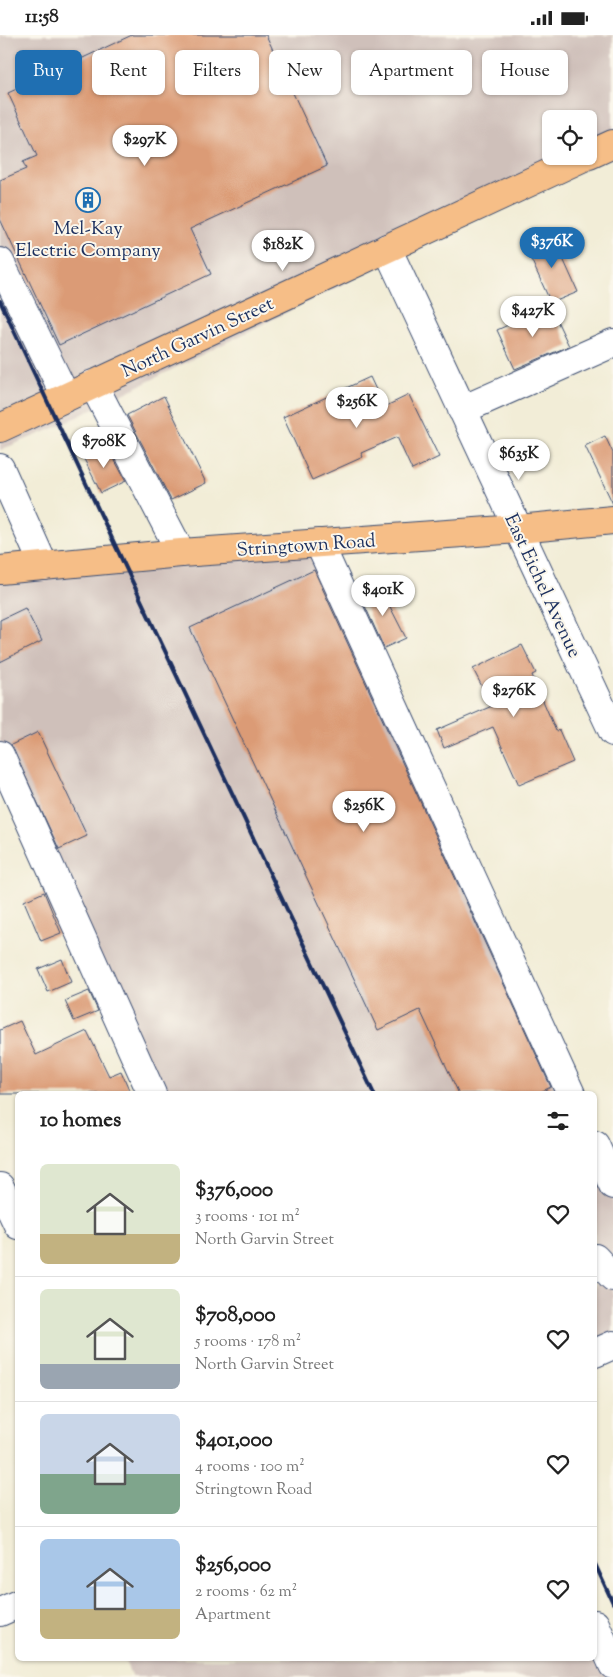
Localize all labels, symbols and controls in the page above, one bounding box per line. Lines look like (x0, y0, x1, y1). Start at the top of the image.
text: 11:58 (25, 4, 59, 31)
chip: Buy (15, 50, 82, 95)
chip: Rent (92, 50, 165, 95)
chip: Filters (175, 50, 259, 95)
chip: New (269, 50, 341, 95)
chip: Apartment (351, 50, 472, 95)
chip: House (482, 50, 568, 95)
map controls (542, 110, 597, 165)
button: locate (542, 110, 597, 165)
pin: $297K (110, 125, 180, 167)
text: $297K (123, 129, 167, 152)
building icon: Mel-Kay Electric Company (75, 187, 101, 213)
place label: Mel-Kay Electric Company (15, 216, 161, 265)
pin: $376K (517, 227, 587, 269)
pin: $182K (248, 229, 318, 272)
text: $376K (531, 231, 573, 254)
text: $182K (263, 234, 303, 257)
street label: North Garvin Street (118, 291, 279, 385)
pin: $427K (498, 295, 568, 338)
text: $427K (511, 300, 555, 323)
pin: $256K (322, 387, 392, 429)
text: $256K (336, 391, 378, 414)
pin: $708K (69, 427, 139, 469)
text: $708K (82, 431, 126, 454)
pin: $635K (484, 439, 554, 481)
text: $635K (499, 443, 539, 466)
street label: East Eichel Avenue (497, 510, 587, 663)
street label: Stringtown Road (236, 528, 377, 565)
pin: $401K (348, 575, 418, 617)
text: $401K (362, 579, 404, 602)
pin: $276K (479, 675, 549, 718)
text: $276K (492, 680, 536, 703)
pin: $256K (329, 791, 399, 833)
text: $256K (343, 795, 385, 818)
text: 10 homes (40, 1106, 121, 1136)
icon: filters (544, 1107, 572, 1135)
text: $376,000 (195, 1176, 273, 1206)
icon: home (80, 1184, 140, 1244)
icon: heart (544, 1200, 572, 1228)
text: 3 rooms · 101 m² (195, 1206, 300, 1229)
text: North Garvin Street (195, 1229, 334, 1252)
text: $708,000 (195, 1301, 276, 1331)
icon: home (80, 1309, 140, 1369)
icon: heart (544, 1325, 572, 1353)
text: 5 rooms · 178 m² (195, 1331, 301, 1354)
text: North Garvin Street (195, 1354, 334, 1377)
text: $401,000 (195, 1426, 273, 1456)
icon: home (80, 1434, 140, 1494)
icon: heart (544, 1450, 572, 1478)
text: 4 rooms · 100 m² (195, 1456, 305, 1479)
text: Stringtown Road (195, 1479, 312, 1502)
text: $256,000 (195, 1551, 271, 1581)
icon: home (80, 1559, 140, 1619)
icon: heart (544, 1575, 572, 1603)
text: 2 rooms · 62 m² (195, 1581, 297, 1604)
text: Apartment (195, 1604, 271, 1627)

